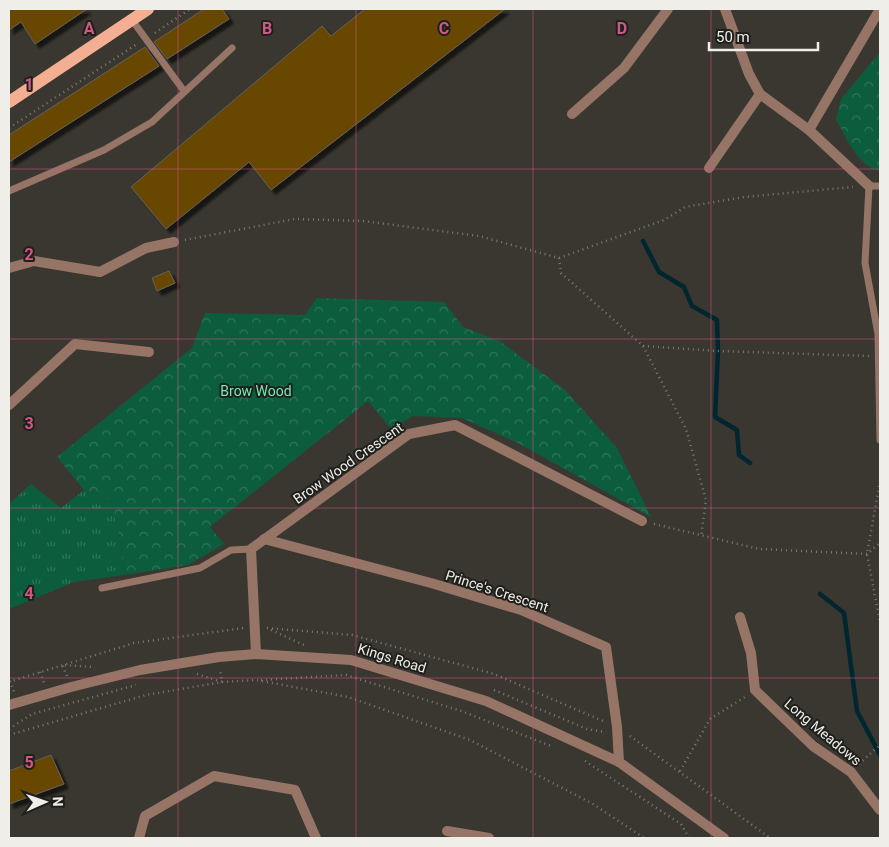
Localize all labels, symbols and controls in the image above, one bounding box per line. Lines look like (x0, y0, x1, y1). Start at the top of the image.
text: A (84, 19, 95, 38)
text: B (262, 19, 272, 38)
text: C (439, 19, 449, 38)
text: D (617, 19, 627, 38)
scale bar (709, 20, 818, 52)
text: 50 m (716, 28, 750, 46)
text: 1 (24, 75, 34, 94)
text: 2 (24, 245, 34, 264)
park label: Brow Wood (220, 383, 292, 399)
text: 3 (24, 414, 34, 433)
street label: Brow Wood Crescent (290, 419, 406, 507)
street label: Prince's Crescent (443, 567, 551, 615)
text: 4 (24, 584, 34, 603)
street label: Kings Road (356, 640, 428, 676)
street label: Long Meadows (781, 695, 865, 769)
text: 5 (24, 753, 34, 772)
north arrow (20, 777, 70, 827)
text: N (50, 796, 66, 807)

